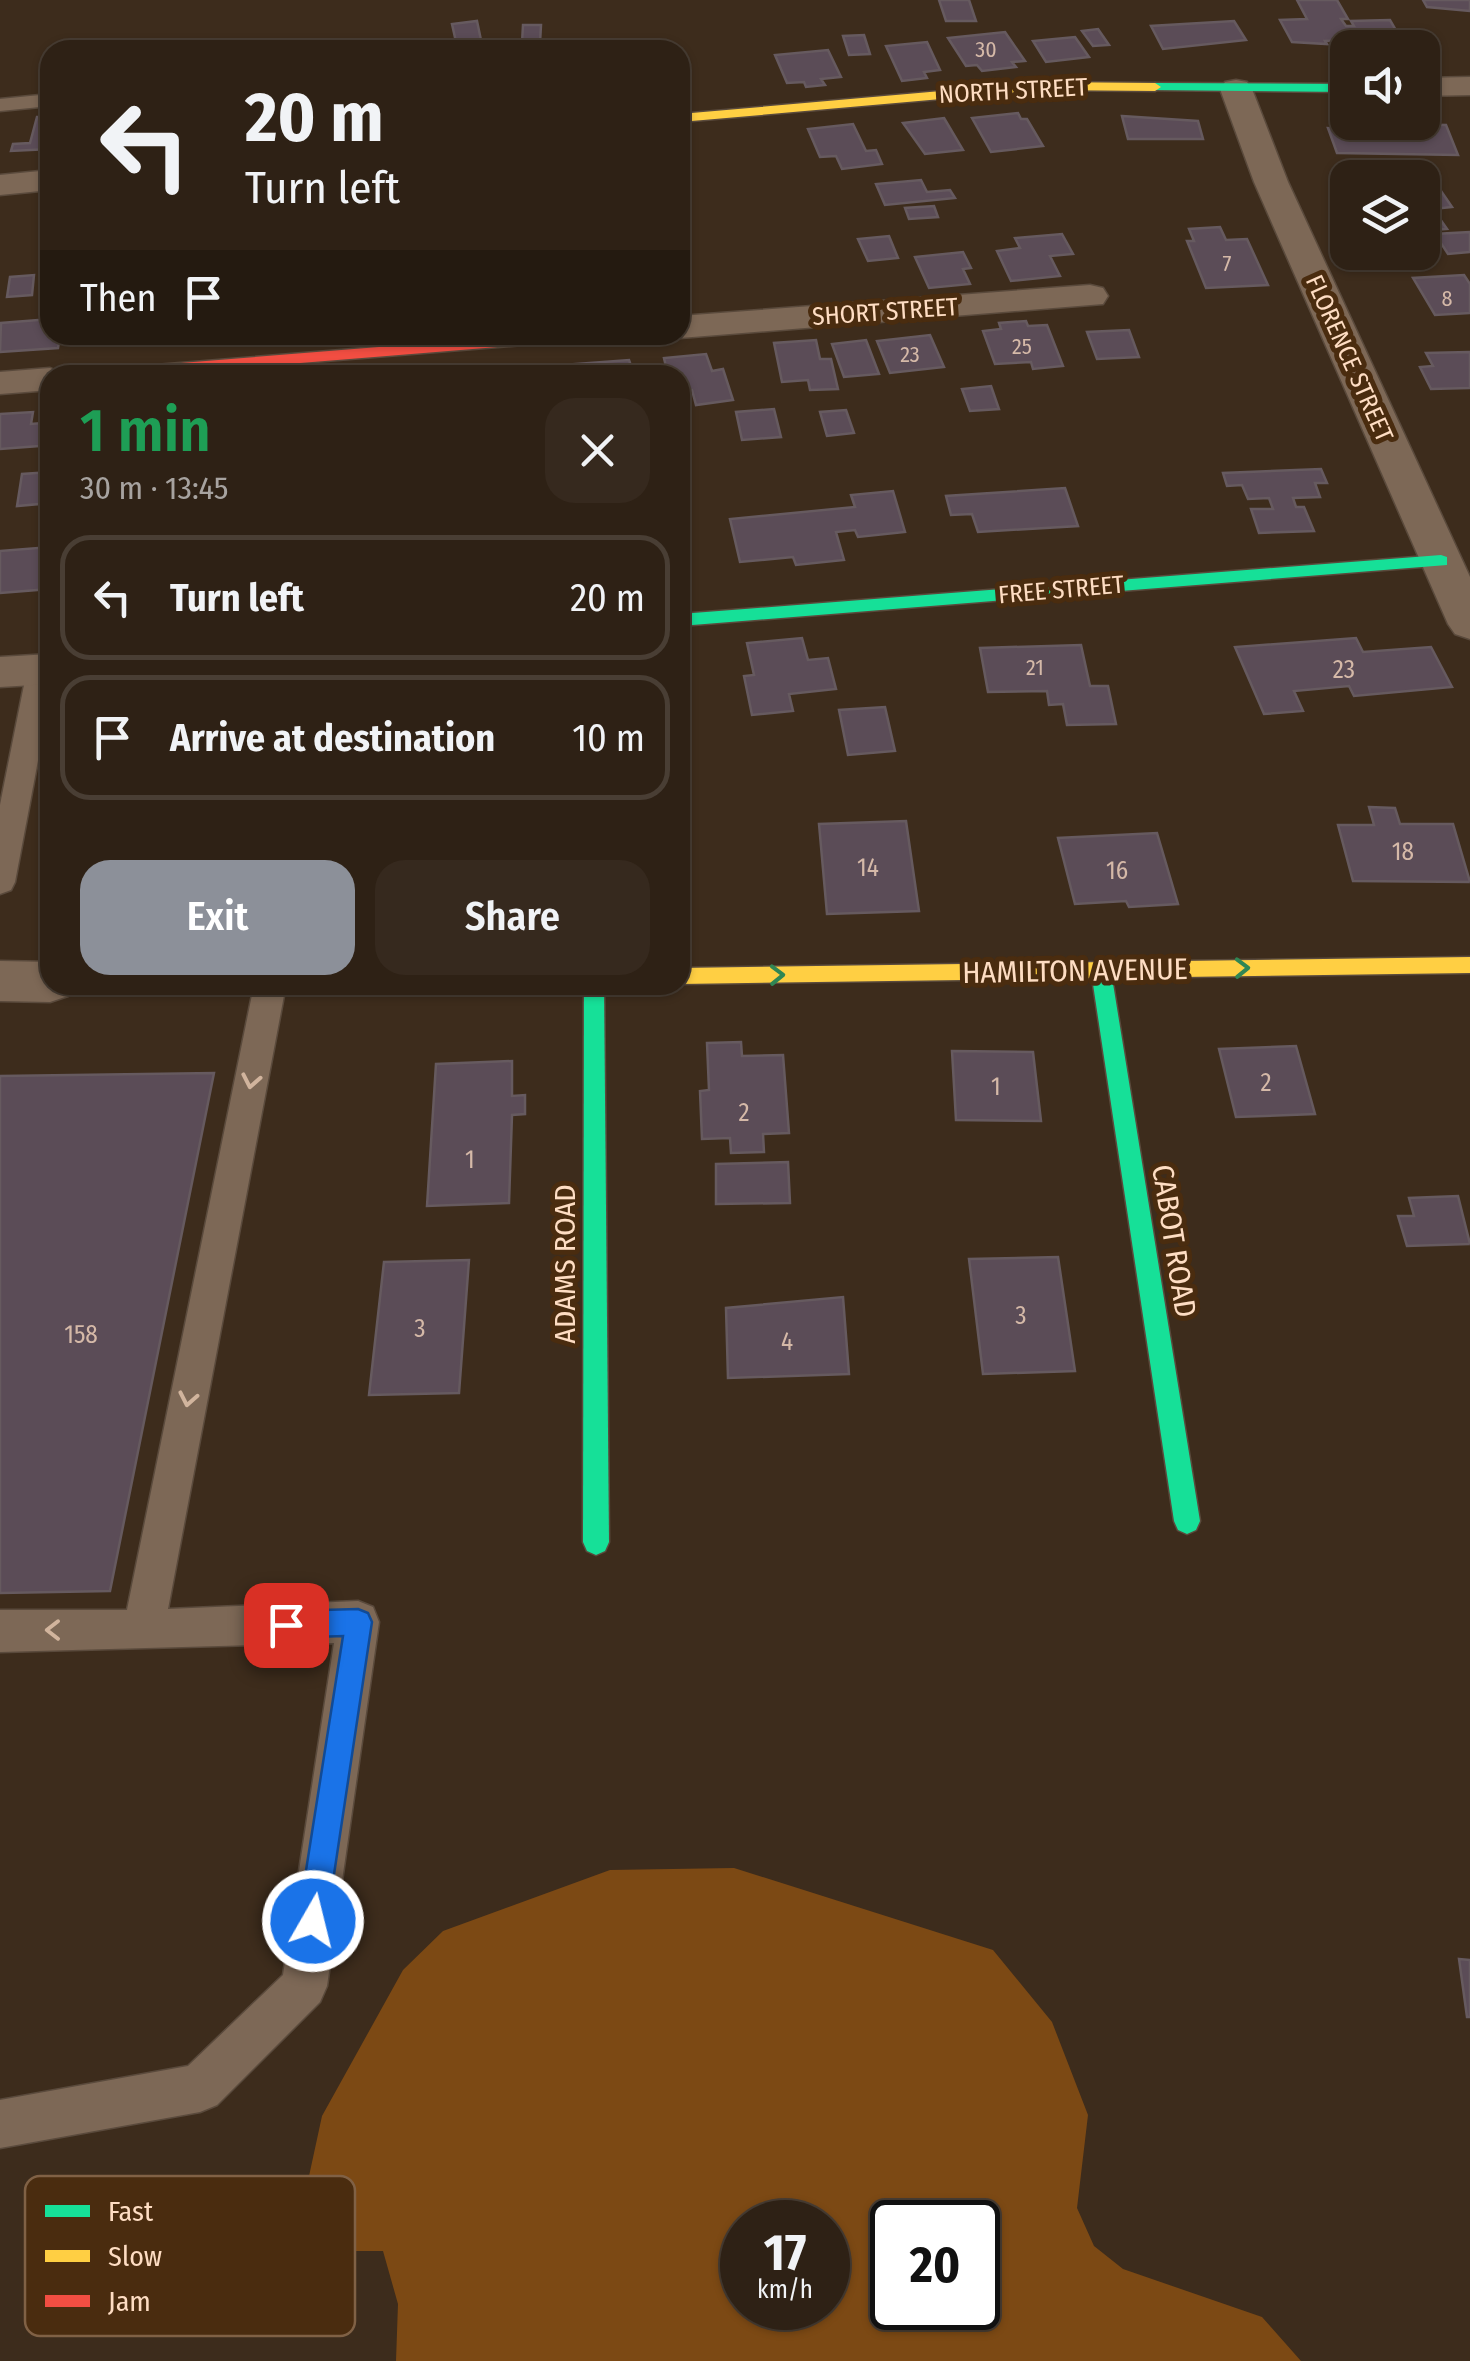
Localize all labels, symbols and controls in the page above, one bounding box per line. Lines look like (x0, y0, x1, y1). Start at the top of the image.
map controls (1330, 30, 1440, 270)
button: sound (1330, 30, 1440, 140)
house number: 30 (975, 36, 997, 63)
street label: NORTH STREET (938, 72, 1088, 110)
text: 20 m (245, 76, 384, 160)
icon: left (80, 80, 210, 210)
button: layers (1330, 160, 1440, 270)
text: Turn left (245, 161, 400, 215)
house number: 7 (1223, 250, 1232, 277)
icon: arrive (176, 270, 231, 325)
street label: FLORENCE STREET (1299, 270, 1399, 447)
text: Then (80, 275, 156, 321)
house number: 8 (1441, 285, 1453, 312)
street label: SHORT STREET (811, 292, 959, 332)
house number: 25 (1012, 333, 1032, 360)
house number: 23 (900, 341, 920, 368)
text: 1 min (80, 395, 211, 467)
button: close (545, 398, 650, 503)
text: 30 m · 13:45 (80, 469, 228, 507)
icon: left (85, 570, 140, 625)
street label: FREE STREET (997, 570, 1126, 610)
text: Turn left (170, 575, 304, 621)
text: 20 m (570, 575, 645, 621)
house number: 21 (1026, 654, 1044, 681)
house number: 23 (1333, 655, 1355, 685)
icon: arrive (85, 710, 140, 765)
text: Arrive at destination (170, 715, 495, 761)
text: 10 m (572, 715, 645, 761)
house number: 18 (1392, 837, 1414, 867)
house number: 14 (857, 853, 879, 883)
house number: 16 (1106, 856, 1128, 886)
button: Exit (80, 860, 355, 975)
button: Share (375, 860, 650, 975)
street label: HAMILTON AVENUE (962, 951, 1188, 991)
one-way arrow (1235, 958, 1251, 979)
one-way arrow (770, 964, 786, 985)
house number: 2 (1260, 1068, 1272, 1098)
one-way arrow (242, 1072, 263, 1089)
house number: 1 (991, 1072, 1001, 1102)
house number: 2 (738, 1098, 750, 1128)
house number: 1 (465, 1145, 475, 1175)
street label: CABOT ROAD (1144, 1162, 1204, 1320)
street label: ADAMS ROAD (547, 1184, 583, 1344)
house number: 3 (1015, 1301, 1027, 1331)
house number: 3 (414, 1314, 426, 1344)
house number: 158 (64, 1320, 98, 1350)
house number: 4 (781, 1327, 793, 1357)
one-way arrow (179, 1391, 200, 1408)
pin (244, 1583, 329, 1668)
icon: arrive (259, 1598, 314, 1653)
one-way arrow (44, 1619, 60, 1641)
position arrow (261, 1869, 365, 1973)
legend (25, 2176, 355, 2336)
text: Fast (108, 2195, 154, 2228)
speed limit sign: 20 (870, 2200, 1000, 2330)
text: 17 (764, 2223, 806, 2283)
text: Slow (108, 2240, 162, 2273)
text: km/h (757, 2275, 813, 2305)
text: Jam (108, 2285, 151, 2318)

